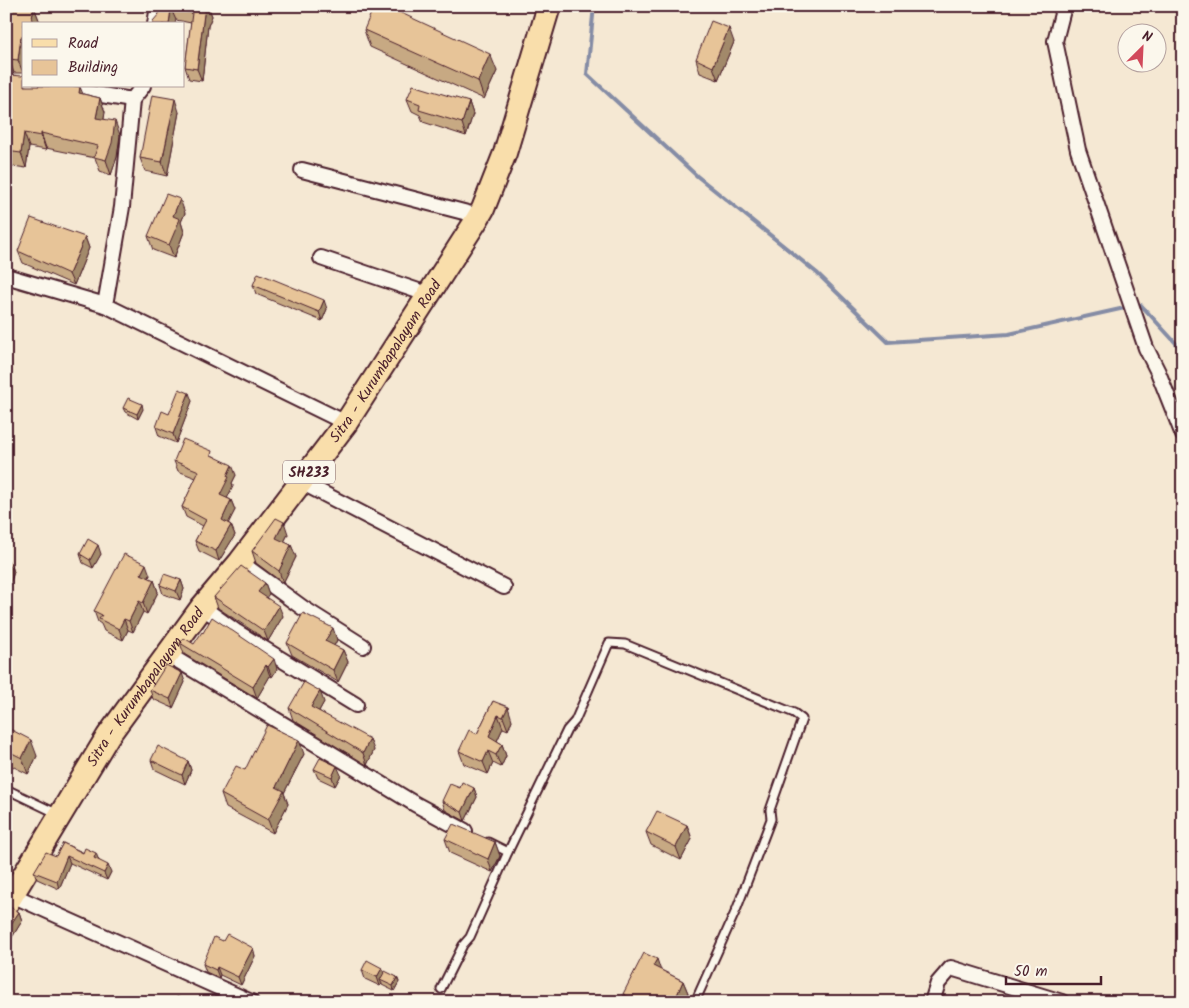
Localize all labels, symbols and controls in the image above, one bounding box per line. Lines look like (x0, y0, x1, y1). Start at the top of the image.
legend (22, 22, 185, 88)
north arrow (1116, 22, 1166, 72)
text: N (1138, 25, 1156, 49)
text: Road (68, 32, 99, 56)
text: Building (68, 56, 118, 80)
street label: Sitra - Kurumbapalayam Road (324, 275, 448, 448)
road number: SH233 (283, 461, 335, 484)
street label: Sitra - Kurumbapalayam Road (81, 602, 211, 772)
scale bar (1006, 953, 1102, 985)
text: 50 m (1014, 960, 1048, 984)

